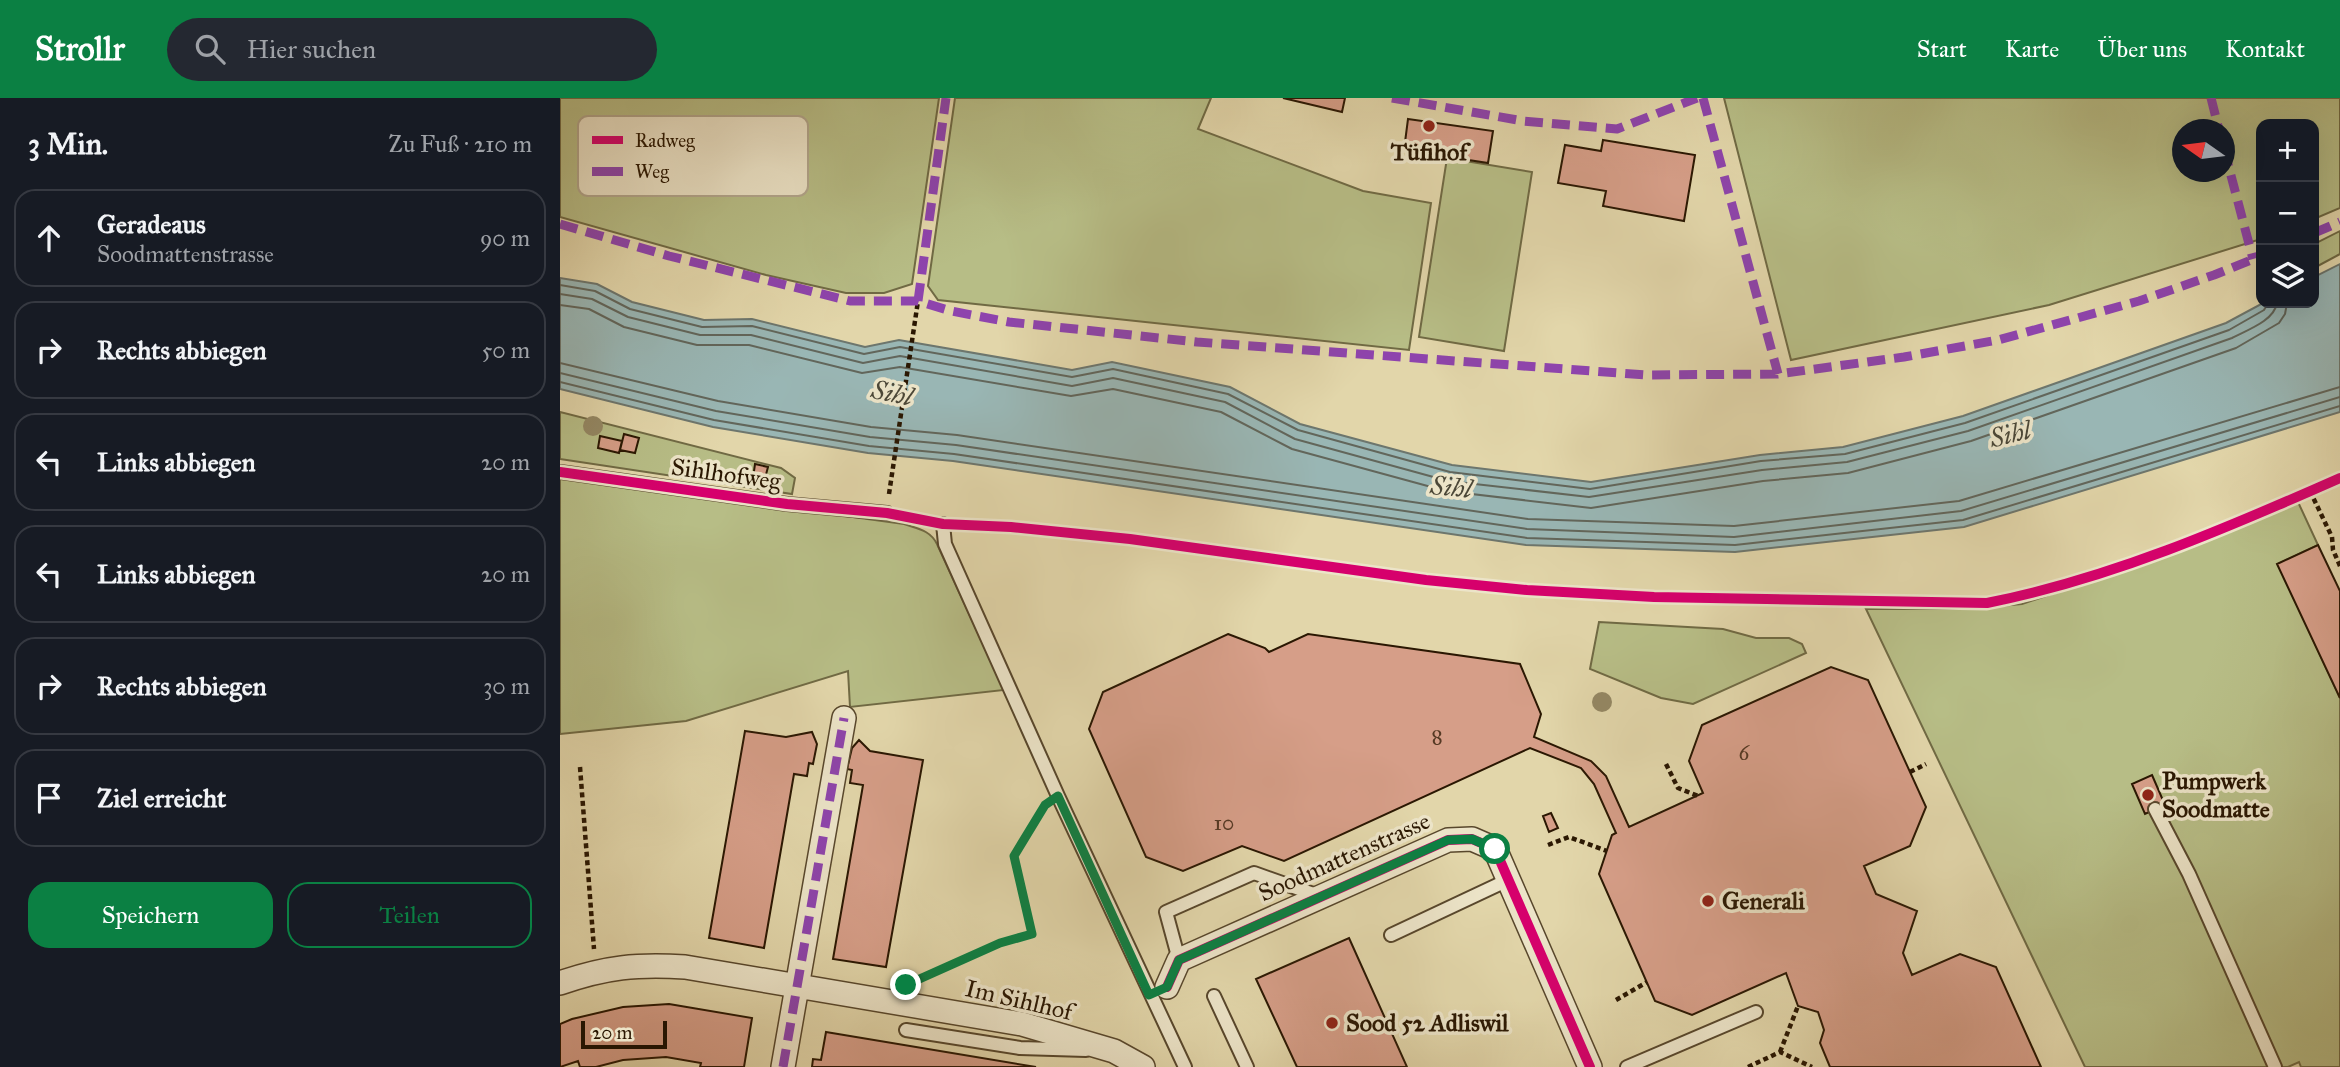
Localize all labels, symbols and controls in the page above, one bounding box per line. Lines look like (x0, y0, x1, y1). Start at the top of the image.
search box (167, 18, 657, 81)
text: Strollr (35, 29, 125, 69)
icon: search (191, 30, 229, 68)
text: Hier suchen (247, 33, 376, 65)
text: Start (1917, 34, 1967, 64)
text: Karte (2005, 34, 2059, 64)
text: Über uns (2097, 34, 2187, 64)
text: Kontakt (2225, 34, 2305, 64)
legend (578, 116, 808, 196)
marker: Tüfihof (1421, 118, 1437, 134)
north arrow (2172, 119, 2235, 182)
map controls (2256, 119, 2319, 308)
button: + (2256, 119, 2319, 182)
text: 3 Min. (28, 126, 108, 162)
text: Radweg (635, 129, 695, 153)
text: Zu Fuß · 210 m (389, 130, 532, 158)
place label: Tüfihof (1390, 137, 1471, 167)
text: Weg (635, 160, 669, 184)
button: − (2256, 182, 2319, 245)
text: Geradeaus (97, 208, 206, 240)
icon: ahead (30, 219, 68, 257)
text: 90 m (480, 224, 530, 252)
text: Soodmattenstrasse (97, 240, 274, 268)
button: layers (2256, 245, 2319, 308)
icon: right (30, 331, 68, 369)
text: Rechts abbiegen (97, 334, 267, 366)
text: 50 m (482, 336, 530, 364)
water label: Sihl (868, 373, 918, 413)
water label: Sihl (1985, 413, 2036, 454)
icon: left (30, 443, 68, 481)
text: Links abbiegen (97, 446, 256, 478)
text: 20 m (481, 448, 530, 476)
street label: Sihlhofweg (669, 451, 784, 497)
water label: Sihl (1428, 469, 1475, 505)
icon: left (30, 555, 68, 593)
text: Links abbiegen (97, 558, 256, 590)
text: 20 m (481, 560, 530, 588)
icon: right (30, 667, 68, 705)
text: Rechts abbiegen (97, 670, 267, 702)
text: 30 m (483, 672, 530, 700)
house number: 8 (1431, 724, 1443, 750)
house number: 6 (1739, 740, 1751, 766)
place label: Pumpwerk Soodmatte (2162, 766, 2270, 824)
icon: arrive (30, 779, 68, 817)
text: Ziel erreicht (97, 782, 226, 814)
marker: Pumpwerk Soodmatte (2140, 787, 2156, 803)
street label: Soodmattenstrasse (1254, 806, 1434, 908)
house number: 10 (1214, 810, 1234, 836)
route start (1479, 833, 1510, 864)
button: Speichern (28, 882, 273, 948)
button: Teilen (287, 882, 532, 948)
place label: Generali (1722, 886, 1805, 916)
marker: Generali (1700, 893, 1716, 909)
route end (890, 969, 921, 1000)
street label: Im Sihlhof (962, 973, 1079, 1028)
place label: Sood 52 Adliswil (1346, 1008, 1509, 1038)
marker: Sood 52 Adliswil (1324, 1015, 1340, 1031)
scale bar (581, 1018, 667, 1050)
text: 20 m (592, 1021, 633, 1044)

